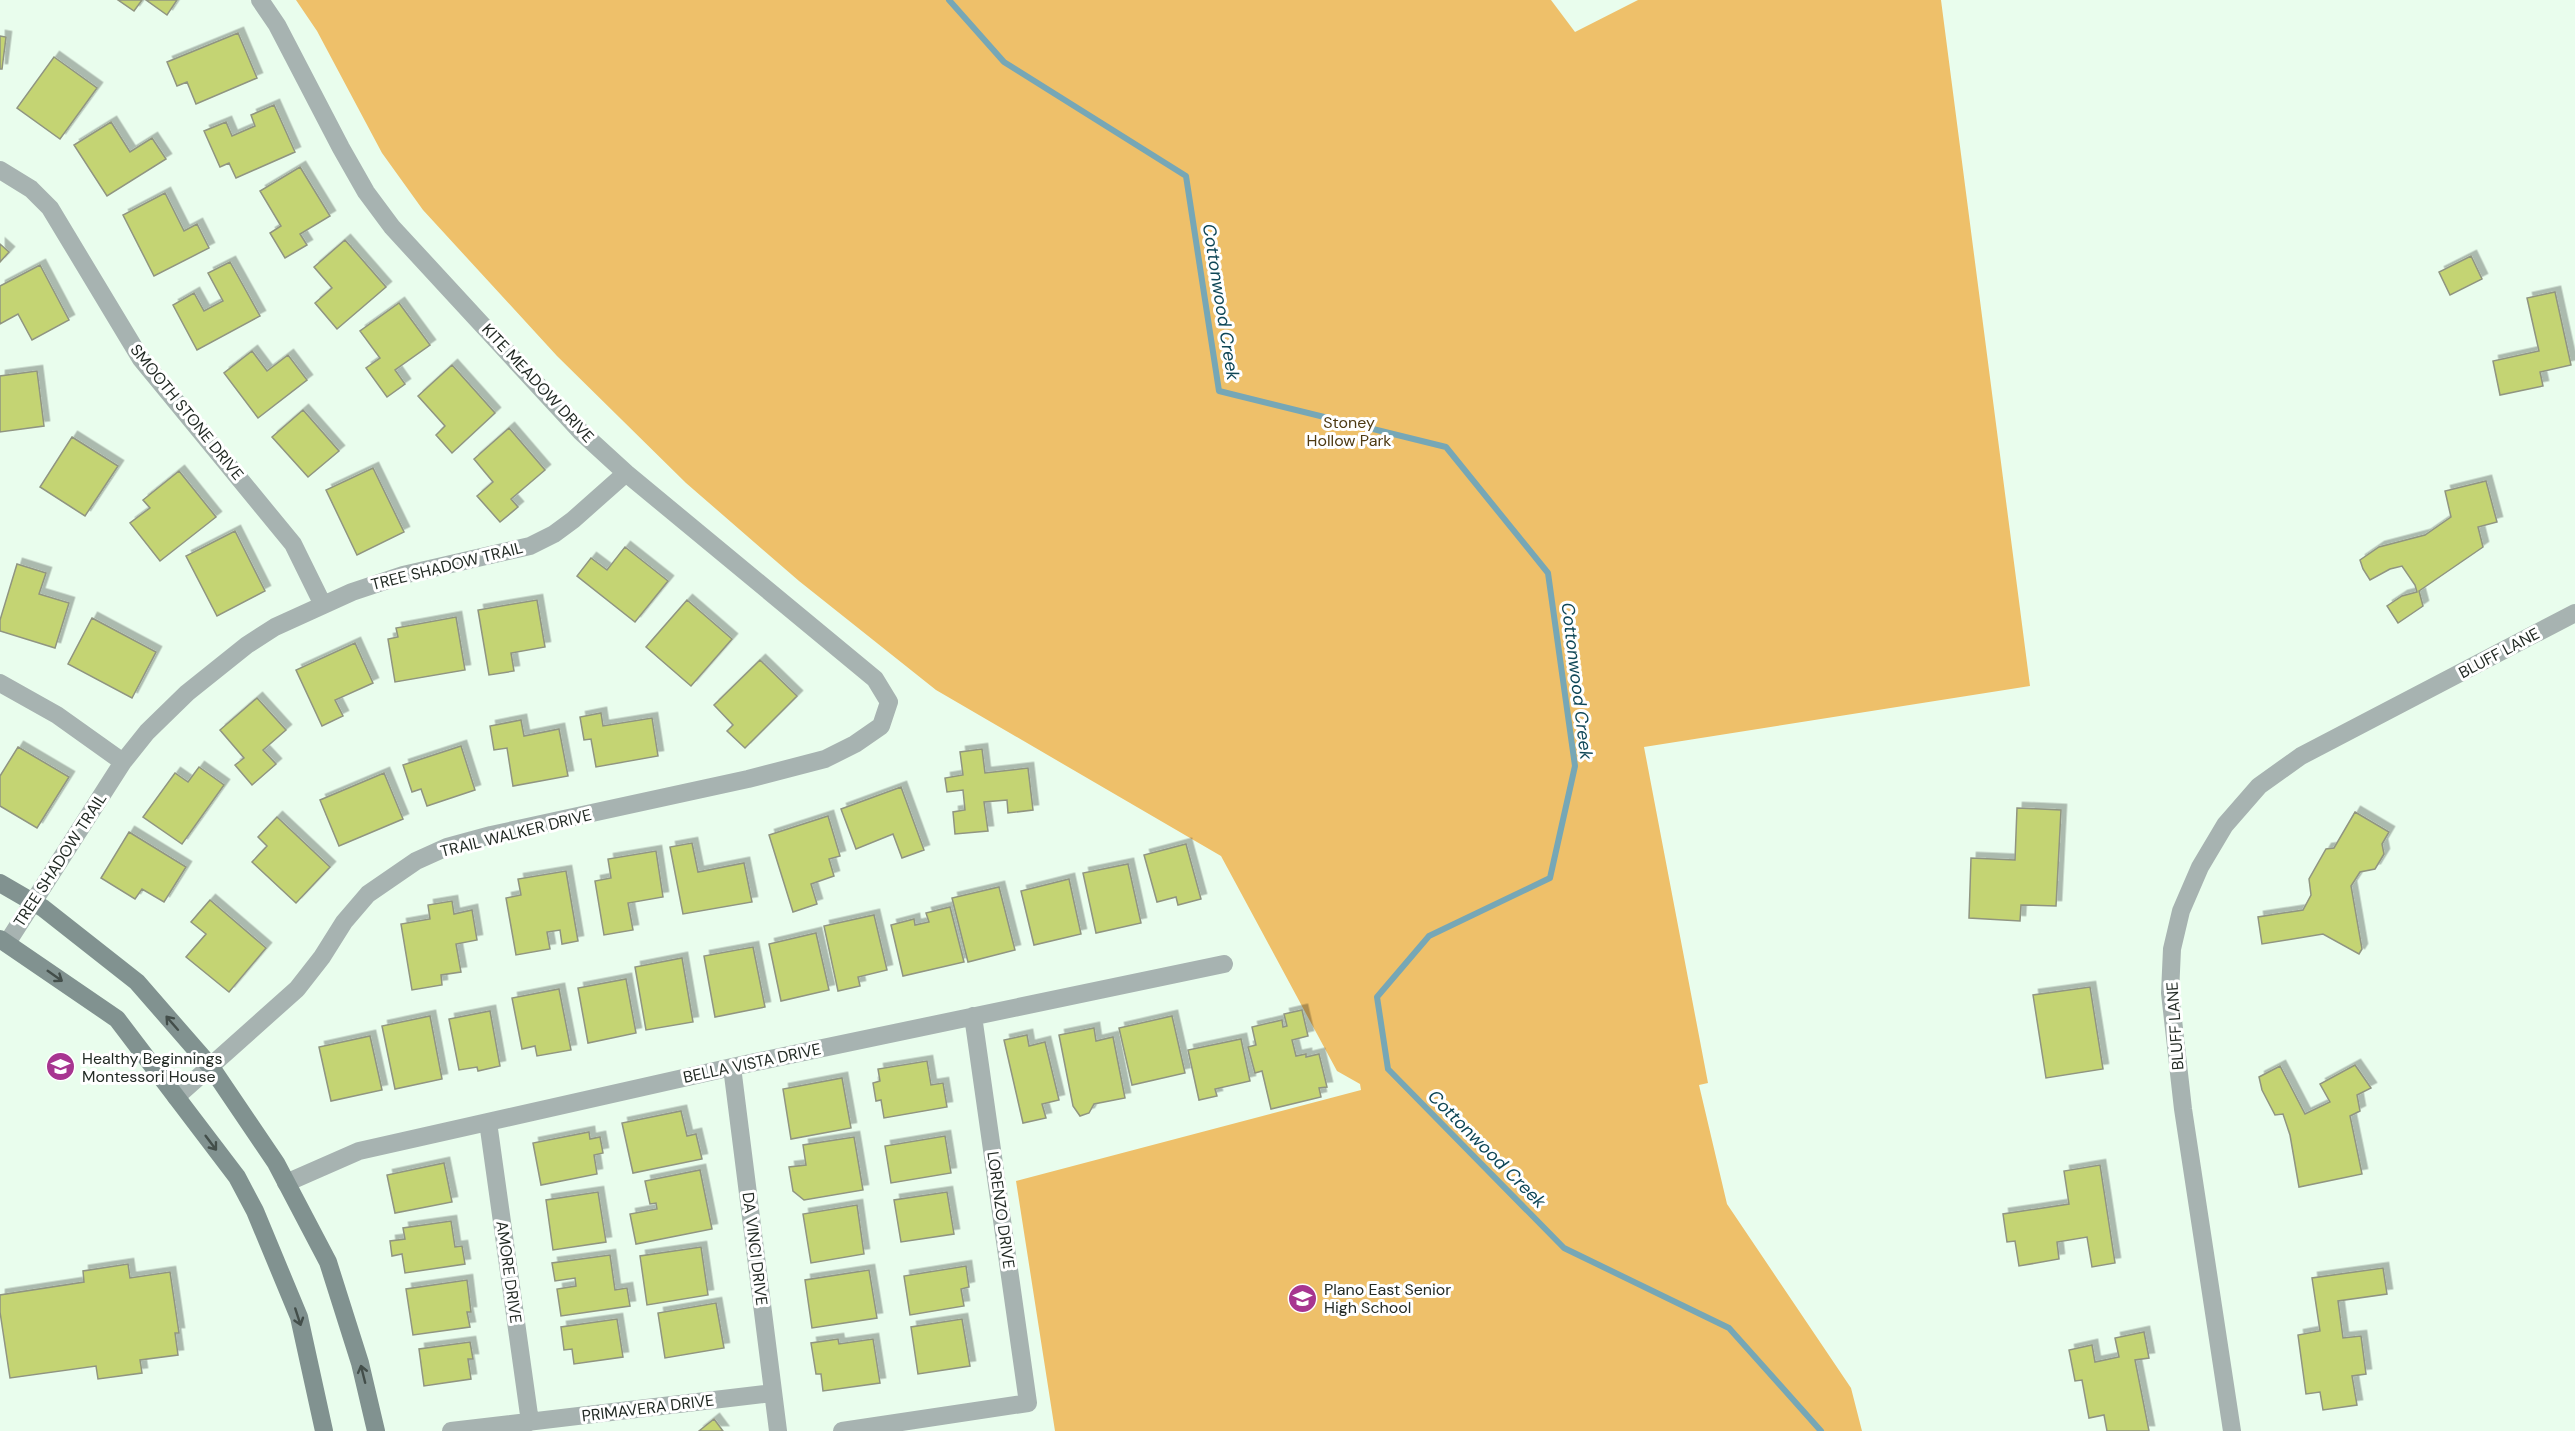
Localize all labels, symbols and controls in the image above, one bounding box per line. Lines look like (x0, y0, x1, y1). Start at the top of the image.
water label: Cottonwood Creek (1197, 222, 1245, 383)
street label: KITE MEADOW DRIVE (477, 319, 599, 447)
street label: SMOOTH STONE DRIVE (126, 340, 248, 484)
park label: Stoney Hollow Park (1307, 412, 1391, 451)
street label: TREE SHADOW TRAIL (369, 537, 525, 595)
water label: Cottonwood Creek (1555, 601, 1599, 762)
street label: BLUFF LANE (2455, 623, 2543, 683)
street label: TREE SHADOW TRAIL (9, 789, 111, 931)
street label: TRAIL WALKER DRIVE (438, 804, 594, 862)
one-way arrow (47, 970, 63, 982)
street label: BLUFF LANE (2161, 981, 2189, 1071)
one-way arrow (165, 1016, 179, 1031)
street label: BELLA VISTA DRIVE (681, 1038, 823, 1088)
place label: Healthy Beginnings Montessori House (82, 1048, 222, 1087)
school or university icon: Healthy Beginnings Montessori House (45, 1051, 77, 1083)
water label: Cottonwood Creek (1423, 1085, 1552, 1214)
one-way arrow (205, 1135, 218, 1151)
street label: LORENZO DRIVE (982, 1150, 1020, 1270)
street label: DA VINCI DRIVE (738, 1191, 772, 1307)
street label: AMORE DRIVE (491, 1219, 527, 1325)
place label: Plano East Senior High School (1324, 1279, 1451, 1318)
school or university icon: Plano East Senior High School (1287, 1282, 1319, 1314)
one-way arrow (293, 1307, 304, 1326)
one-way arrow (356, 1365, 368, 1384)
street label: PRIMAVERA DRIVE (581, 1389, 715, 1427)

